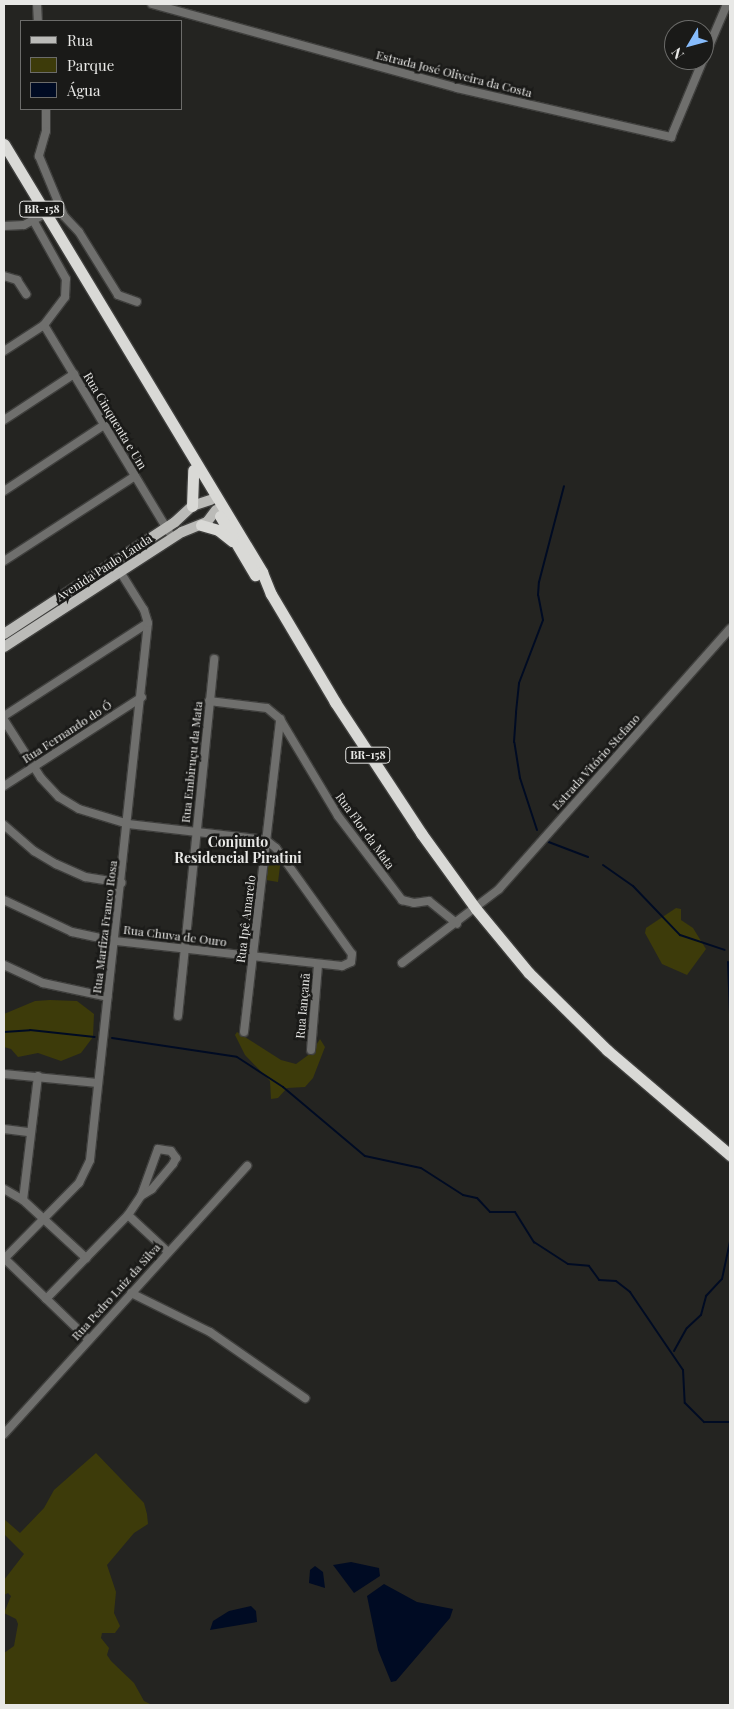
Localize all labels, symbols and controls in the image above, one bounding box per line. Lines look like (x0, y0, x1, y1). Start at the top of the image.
legend (20, 20, 182, 110)
north arrow (664, 20, 714, 70)
text: Rua (67, 30, 93, 50)
text: N (667, 44, 688, 63)
street label: Estrada José Oliveira da Costa (374, 48, 534, 100)
text: Parque (67, 55, 114, 75)
text: Água (67, 80, 101, 100)
road number: BR-158 (18, 200, 66, 218)
street label: Rua Cinquenta e Um (80, 370, 150, 472)
street label: Avenida Paulo Lauda (53, 532, 155, 604)
street label: Rua Fernando do Ó (19, 698, 115, 766)
street label: Rua Embiruçu da Mata (178, 700, 206, 824)
street label: Estrada Vitório Stefano (549, 711, 643, 813)
road number: BR-158 (344, 746, 392, 764)
street label: Rua Flor da Mata (332, 790, 398, 872)
district label: Conjunto Residencial Piratini (174, 834, 302, 866)
street label: Rua Marfiza Franco Rosa (90, 860, 120, 994)
street label: Rua Ipê Amarelo (233, 874, 259, 964)
street label: Rua Chuva de Ouro (122, 922, 228, 950)
street label: Rua Iançanã (293, 973, 313, 1039)
street label: Rua Pedro Luiz da Silva (69, 1240, 163, 1344)

